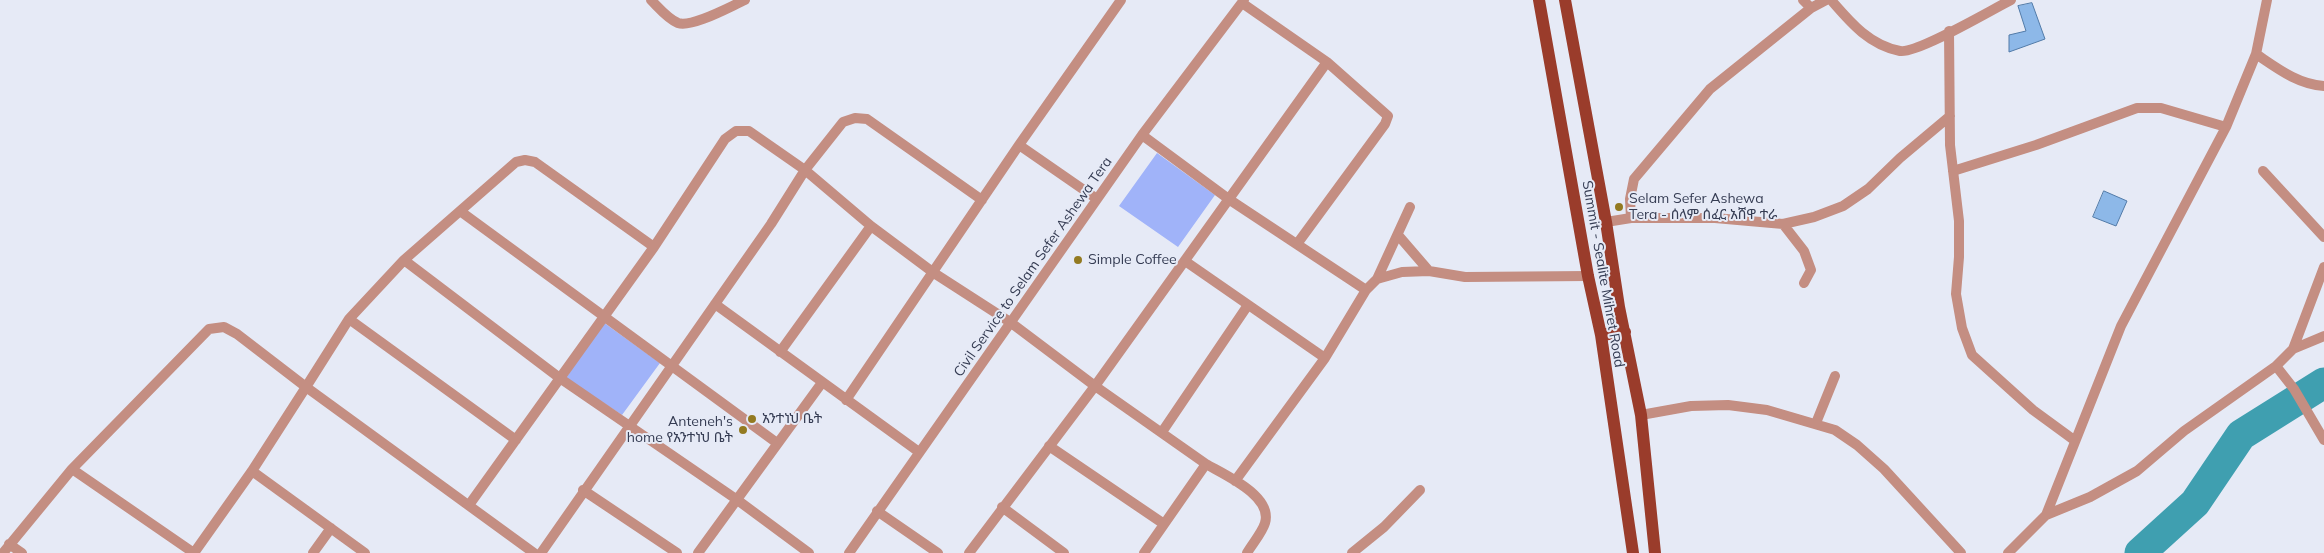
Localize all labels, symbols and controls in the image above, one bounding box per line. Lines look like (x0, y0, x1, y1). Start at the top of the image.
street label: Civil Service to Selam Sefer Ashewa Tera (950, 154, 1116, 380)
street label: Summit - Sealite Mihret Road (1578, 179, 1628, 369)
place label: Selam Sefer Ashewa Tera - ሰላም ሰፈር አሸዋ ተራ (1629, 191, 1777, 223)
marker: Selam Sefer Ashewa Tera - ሰላም ሰፈር አሸዋ ተራ (1613, 201, 1625, 213)
place label: Simple Coffee (1088, 252, 1177, 268)
marker: Simple Coffee (1072, 254, 1084, 266)
place label: አንተነህ ቤት (762, 411, 822, 427)
marker: አንተነህ ቤት (746, 413, 758, 425)
place label: Anteneh's home የአንተነህ ቤት (627, 414, 733, 447)
marker: Anteneh's home የአንተነህ ቤት (737, 424, 749, 436)

